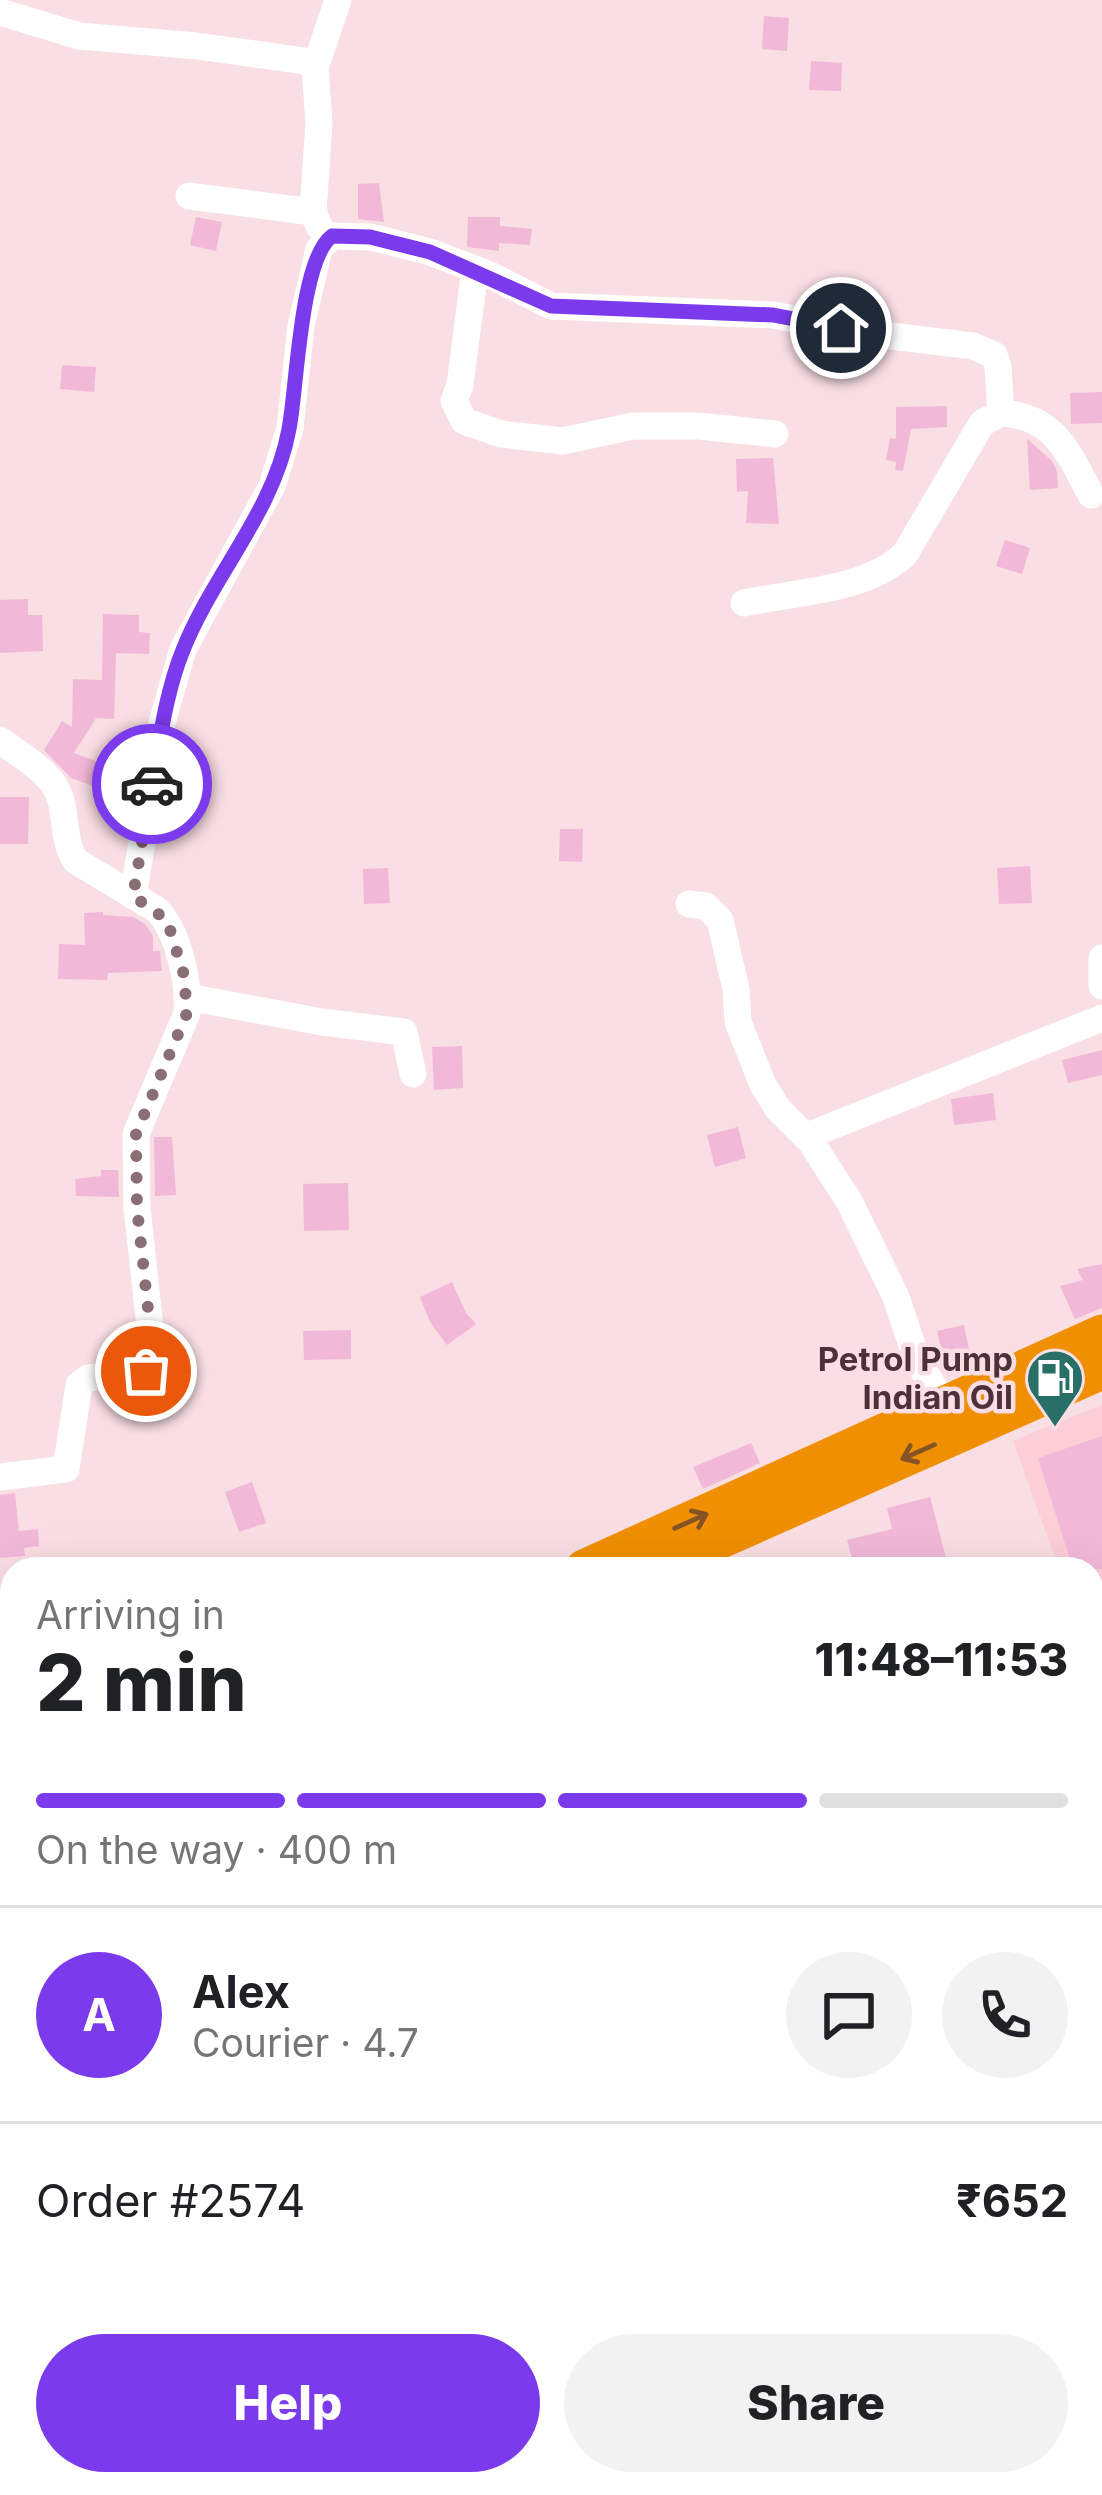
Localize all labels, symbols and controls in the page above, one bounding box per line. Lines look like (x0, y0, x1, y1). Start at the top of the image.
pin (790, 277, 892, 379)
icon: home (808, 295, 874, 361)
courier (92, 724, 212, 844)
icon: car (119, 751, 185, 817)
pin (95, 1320, 197, 1422)
icon: bag (113, 1338, 179, 1404)
place label: Petrol Pump Indian Oil (818, 1339, 1013, 1417)
fuel station icon: Petrol Pump Indian Oil (1024, 1347, 1086, 1429)
one-way arrow (901, 1442, 937, 1464)
one-way arrow (672, 1508, 708, 1530)
text: Arriving in (36, 1591, 225, 1638)
text: 11:48–11:53 (815, 1632, 1068, 1687)
text: 2 min (36, 1635, 247, 1730)
text: On the way · 400 m (36, 1826, 397, 1873)
button: chat (786, 1952, 912, 2078)
button: phone (942, 1952, 1068, 2078)
text: Alex (192, 1964, 290, 2019)
text: A (82, 1987, 116, 2042)
text: Courier · 4.7 (192, 2019, 419, 2066)
text: Order #2574 (36, 2173, 305, 2228)
text: ₹652 (956, 2173, 1068, 2228)
button: Help (36, 2334, 540, 2472)
button: Share (564, 2334, 1068, 2472)

